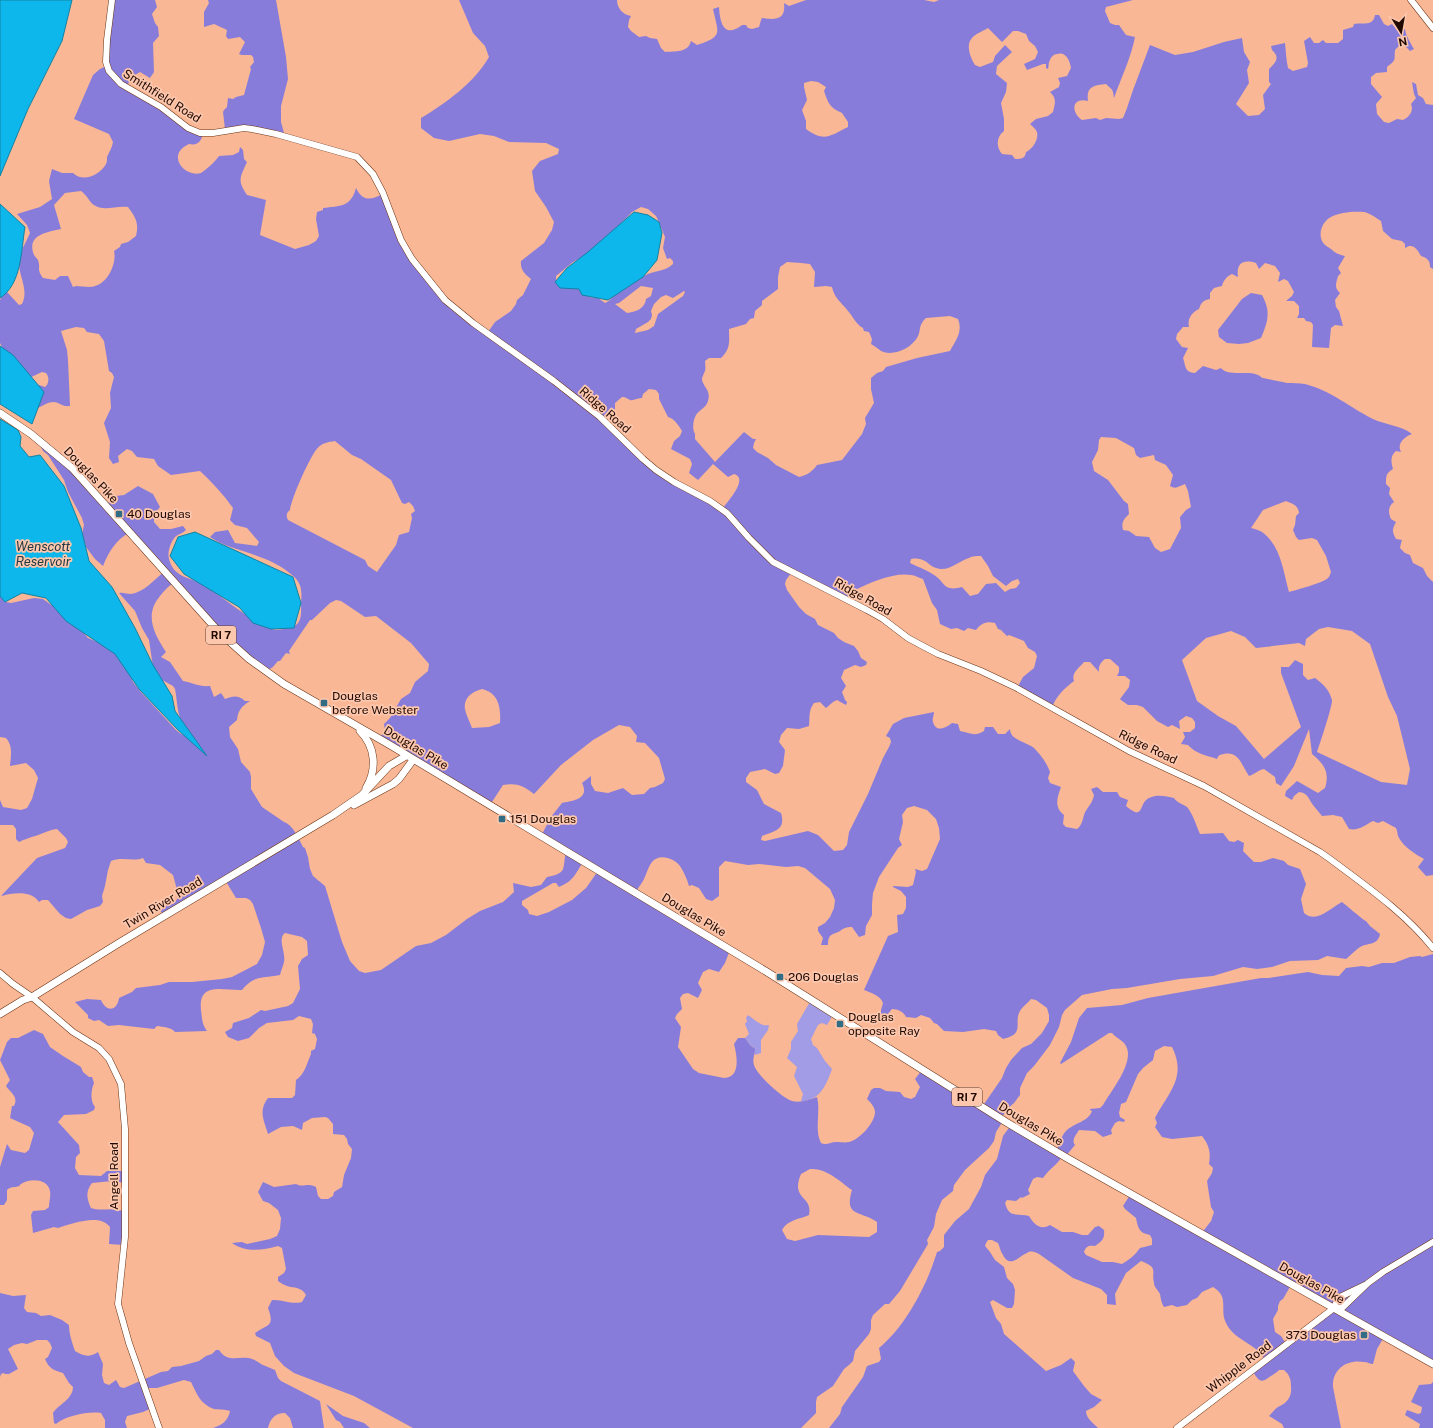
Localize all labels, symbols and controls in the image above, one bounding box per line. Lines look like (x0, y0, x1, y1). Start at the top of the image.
north arrow (1381, 12, 1421, 52)
text: N (1398, 35, 1408, 49)
street label: Smithfield Road (121, 66, 203, 126)
street label: Ridge Road (576, 384, 634, 436)
street label: Douglas Pike (61, 444, 121, 506)
place label: 40 Douglas (127, 507, 191, 521)
marker: 40 Douglas (114, 509, 124, 519)
water label: Wenscott Reservoir (15, 539, 71, 569)
street label: Ridge Road (832, 575, 894, 619)
road number: RI 7 (206, 626, 236, 644)
place label: Douglas before Webster (332, 689, 418, 717)
marker: Douglas before Webster (319, 698, 329, 708)
street label: Douglas Pike (381, 723, 451, 773)
street label: Ridge Road (1116, 727, 1180, 767)
place label: 151 Douglas (510, 812, 576, 826)
marker: 151 Douglas (497, 814, 507, 824)
street label: Twin River Road (121, 874, 205, 932)
street label: Douglas Pike (659, 890, 729, 940)
place label: 206 Douglas (788, 970, 859, 984)
marker: 206 Douglas (775, 972, 785, 982)
place label: Douglas opposite Ray (848, 1010, 920, 1038)
marker: Douglas opposite Ray (835, 1019, 845, 1029)
road number: RI 7 (952, 1088, 982, 1106)
street label: Douglas Pike (996, 1099, 1066, 1149)
street label: Angell Road (107, 1142, 121, 1210)
street label: Douglas Pike (1277, 1259, 1347, 1307)
place label: 373 Douglas (1285, 1328, 1356, 1342)
marker: 373 Douglas (1359, 1330, 1369, 1340)
street label: Whipple Road (1204, 1338, 1274, 1396)

